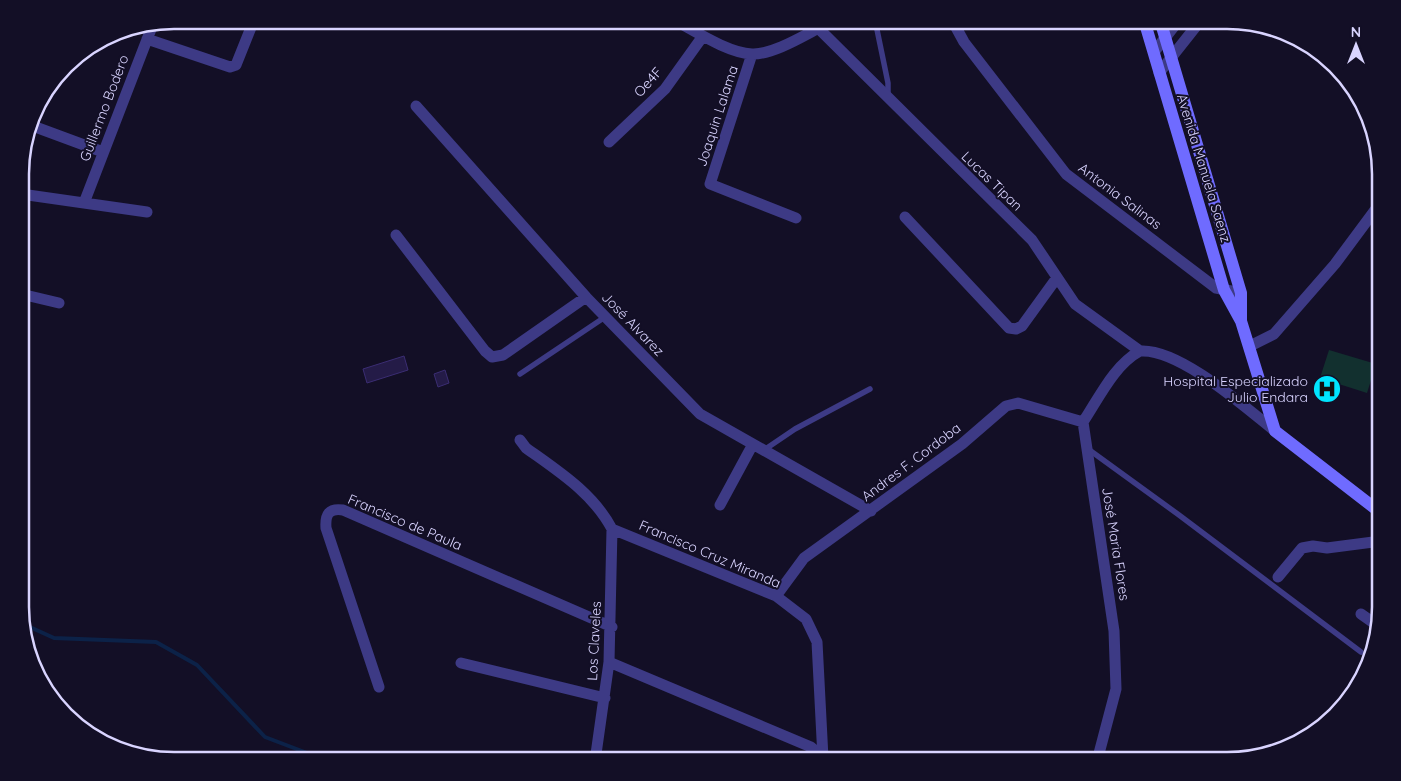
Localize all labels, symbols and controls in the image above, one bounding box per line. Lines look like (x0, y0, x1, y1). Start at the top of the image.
north arrow (1331, 20, 1381, 70)
text: N (1351, 23, 1361, 41)
street label: Guillermo Bodero (75, 52, 133, 164)
street label: Oe4F (630, 63, 666, 101)
street label: Joaquin Lalama (692, 63, 742, 169)
street label: Avenida Manuela Saenz (1173, 92, 1235, 245)
street label: Lucas Tipan (958, 147, 1026, 215)
street label: Antonia Salinas (1075, 159, 1165, 233)
street label: José Alvarez (598, 288, 668, 360)
place label: Hospital Especializado Julio Endara (1163, 372, 1308, 406)
hospital icon: Hospital Especializado Julio Endara (1312, 374, 1342, 404)
street label: Andres F. Cordoba (858, 419, 964, 505)
street label: José Maria Flores (1098, 486, 1134, 602)
street label: Francisco de Paula (345, 490, 465, 554)
street label: Francisco Cruz Miranda (636, 516, 784, 592)
street label: Los Claveles (583, 601, 605, 681)

